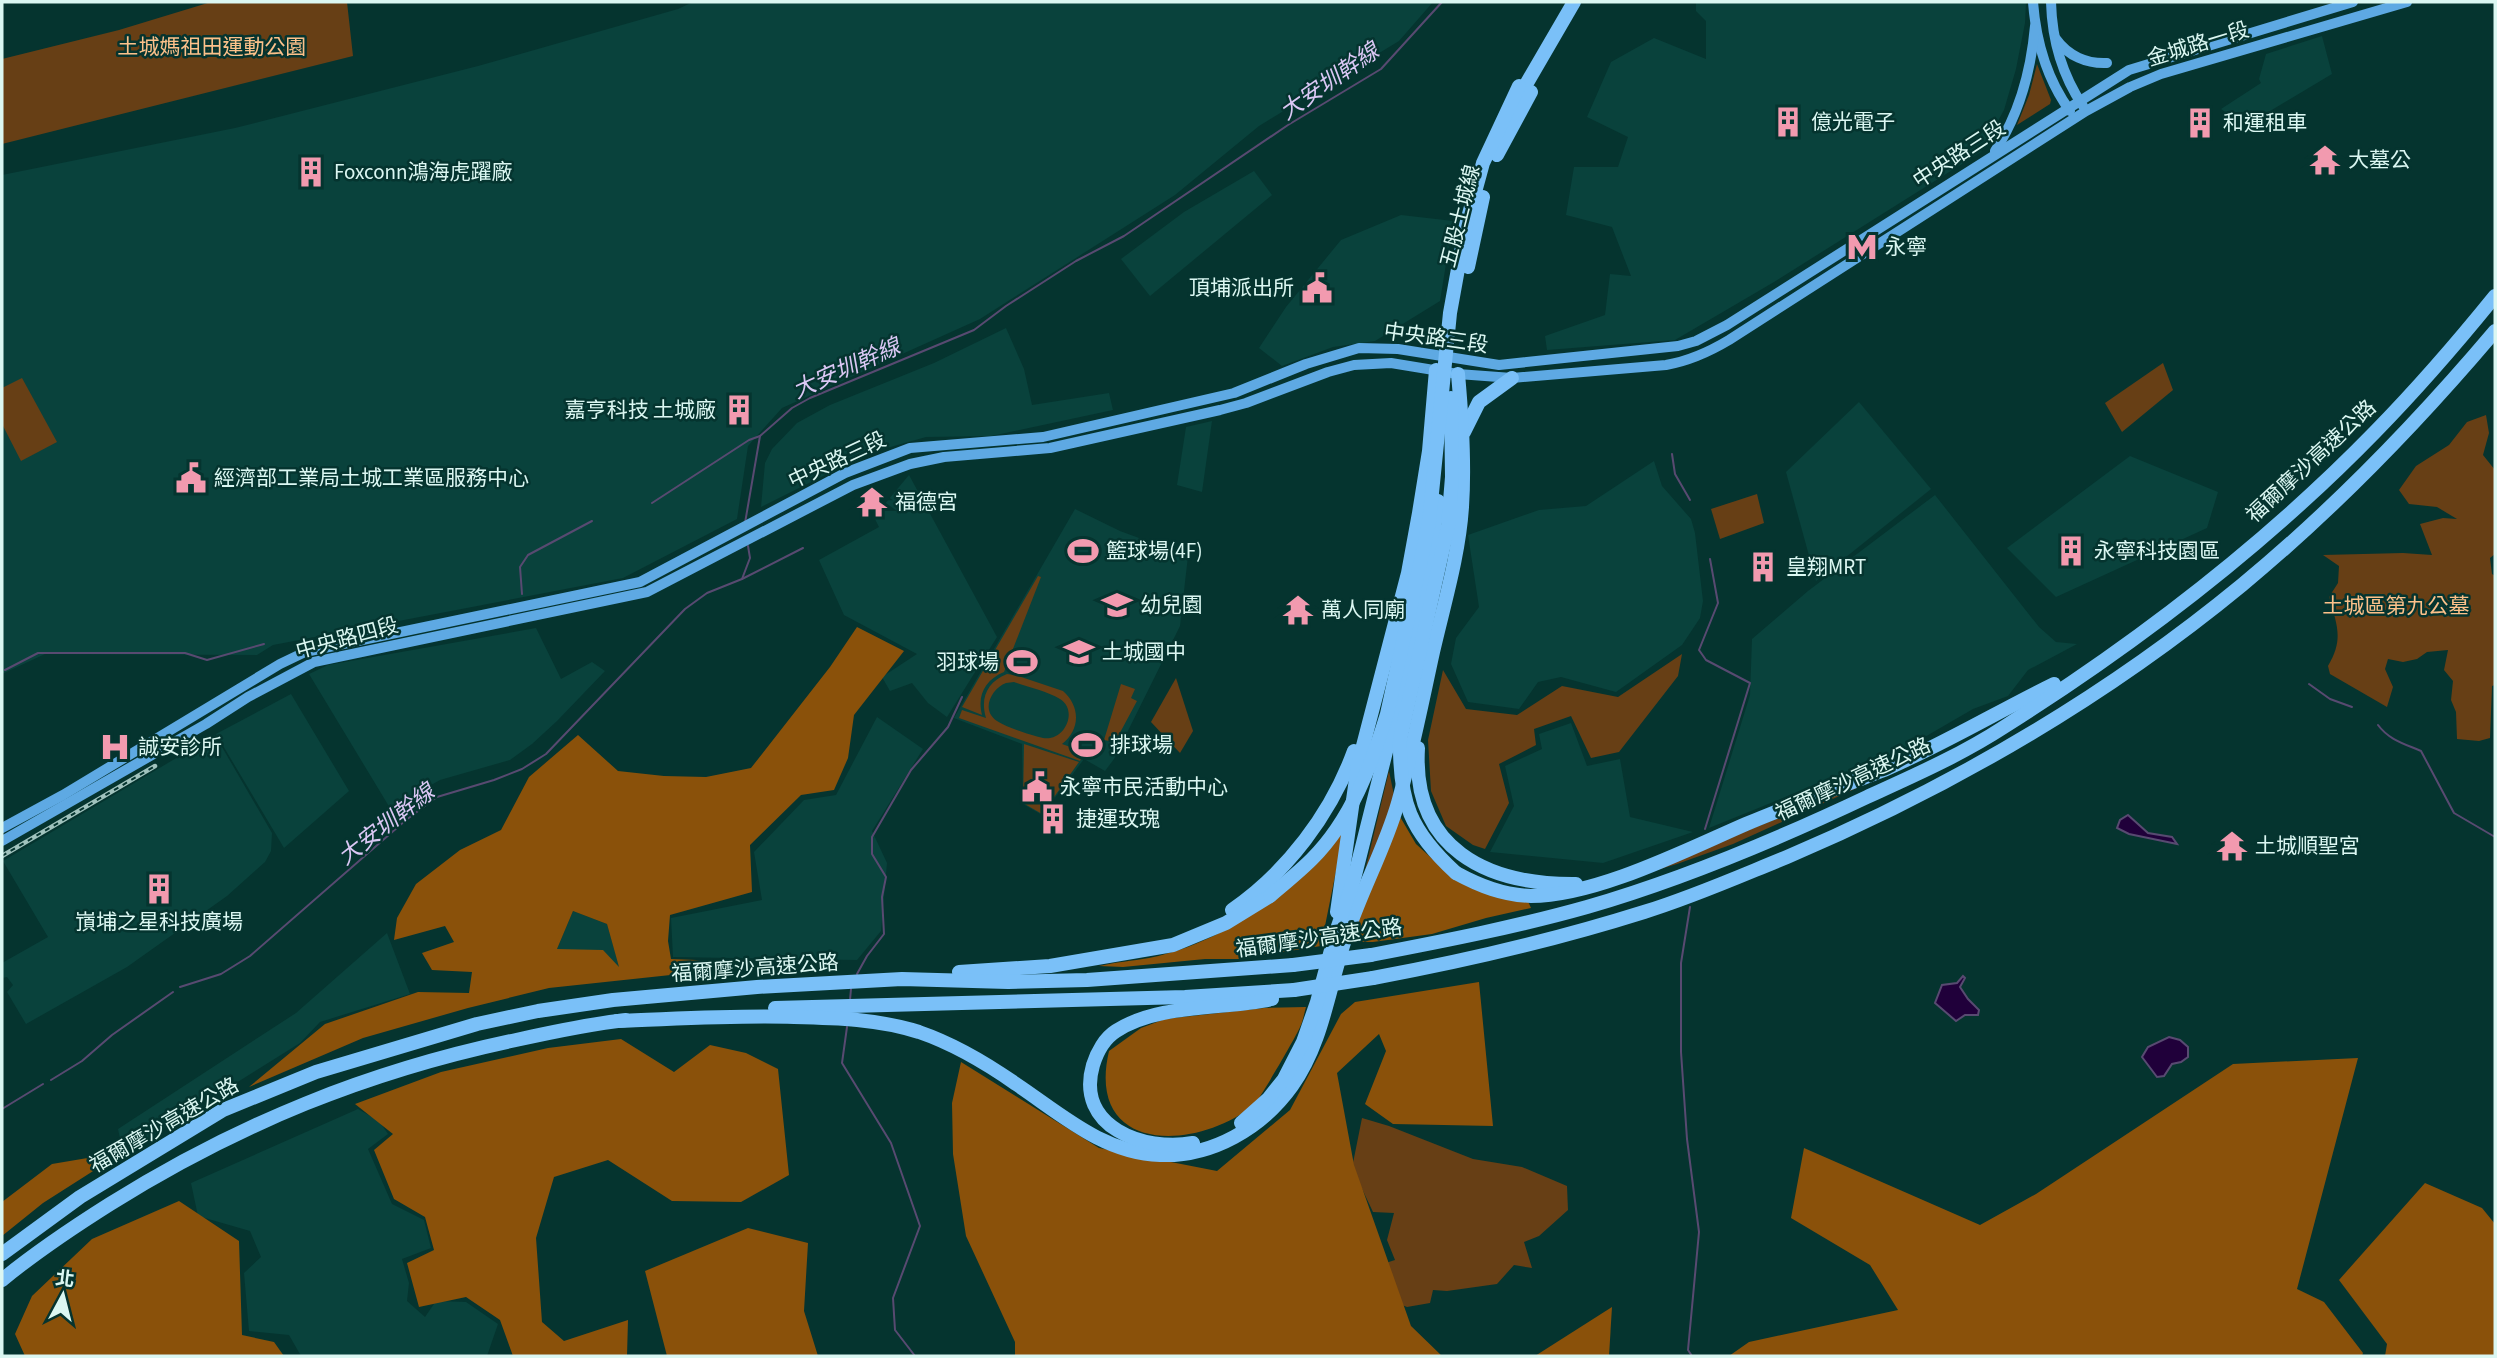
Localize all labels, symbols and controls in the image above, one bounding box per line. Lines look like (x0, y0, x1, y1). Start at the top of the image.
street label: 金城路一段 (2143, 14, 2253, 74)
park label: 土城媽祖田運動公園 (118, 32, 307, 62)
water label: 大安圳幹線 (1273, 33, 1388, 128)
building icon: 億光電子 (1771, 105, 1805, 139)
building icon: 和運租車 (2183, 106, 2217, 140)
place label: 億光電子 (1811, 107, 1895, 137)
place label: 和運租車 (2223, 108, 2307, 138)
street label: 中央路三段 (1907, 113, 2011, 195)
temple icon: 大墓公 (2308, 143, 2342, 177)
place label: 大墓公 (2348, 145, 2411, 175)
building icon: Foxconn鴻海虎躍廠 (294, 155, 328, 189)
place label: Foxconn鴻海虎躍廠 (334, 157, 513, 187)
street label: 五股土城線 (1433, 161, 1487, 271)
metro station icon: 永寧 (1845, 230, 1879, 264)
place label: 永寧 (1885, 232, 1927, 262)
public building icon: 頂埔派出所 (1300, 271, 1334, 305)
place label: 頂埔派出所 (1189, 273, 1294, 303)
street label: 中央路三段 (1382, 316, 1490, 360)
water label: 大安圳幹線 (787, 329, 908, 407)
building icon: 嘉亨科技 土城廠 (722, 393, 756, 427)
street label: 福爾摩沙高速公路 (2239, 393, 2383, 529)
place label: 嘉亨科技 土城廠 (565, 395, 716, 425)
street label: 中央路三段 (783, 424, 891, 496)
public building icon: 經濟部工業局土城工業區服務中心 (174, 461, 208, 495)
place label: 經濟部工業局土城工業區服務中心 (214, 463, 529, 493)
temple icon: 福德宮 (855, 485, 889, 519)
place label: 福德宮 (895, 487, 958, 517)
sports icon: 籃球場(4F) (1066, 534, 1100, 568)
building icon: 永寧科技園區 (2054, 534, 2088, 568)
place label: 籃球場(4F) (1106, 536, 1203, 566)
place label: 永寧科技園區 (2094, 536, 2220, 566)
building icon: 皇翔MRT (1746, 550, 1780, 584)
place label: 皇翔MRT (1786, 552, 1866, 582)
school or university icon: 幼兒園 (1100, 588, 1134, 622)
place label: 幼兒園 (1140, 590, 1203, 620)
park label: 土城區第九公墓 (2323, 591, 2470, 621)
temple icon: 萬人同廟 (1281, 593, 1315, 627)
place label: 萬人同廟 (1321, 595, 1405, 625)
street label: 中央路四段 (292, 610, 402, 666)
school or university icon: 土城國中 (1062, 635, 1096, 669)
place label: 土城國中 (1102, 637, 1186, 667)
sports icon: 羽球場 (1005, 645, 1039, 679)
place label: 羽球場 (936, 647, 999, 677)
sports icon: 排球場 (1070, 728, 1104, 762)
hospital icon: 誠安診所 (98, 730, 132, 764)
place label: 排球場 (1110, 730, 1173, 760)
street label: 福爾摩沙高速公路 (1771, 730, 1935, 828)
place label: 誠安診所 (138, 732, 222, 762)
public building icon: 永寧市民活動中心 (1020, 770, 1054, 804)
place label: 永寧市民活動中心 (1060, 772, 1228, 802)
water label: 大安圳幹線 (331, 774, 444, 873)
building icon: 捷運玫瑰 (1036, 802, 1070, 836)
place label: 捷運玫瑰 (1076, 804, 1160, 834)
temple icon: 土城順聖宮 (2215, 829, 2249, 863)
place label: 土城順聖宮 (2255, 831, 2360, 861)
building icon: 嵿埔之星科技廣場 (142, 872, 176, 906)
place label: 嵿埔之星科技廣場 (75, 907, 243, 937)
street label: 福爾摩沙高速公路 (1234, 911, 1404, 965)
street label: 福爾摩沙高速公路 (670, 947, 840, 989)
street label: 福爾摩沙高速公路 (84, 1070, 244, 1180)
north arrow (28, 1260, 98, 1330)
text: 北 (54, 1265, 76, 1294)

